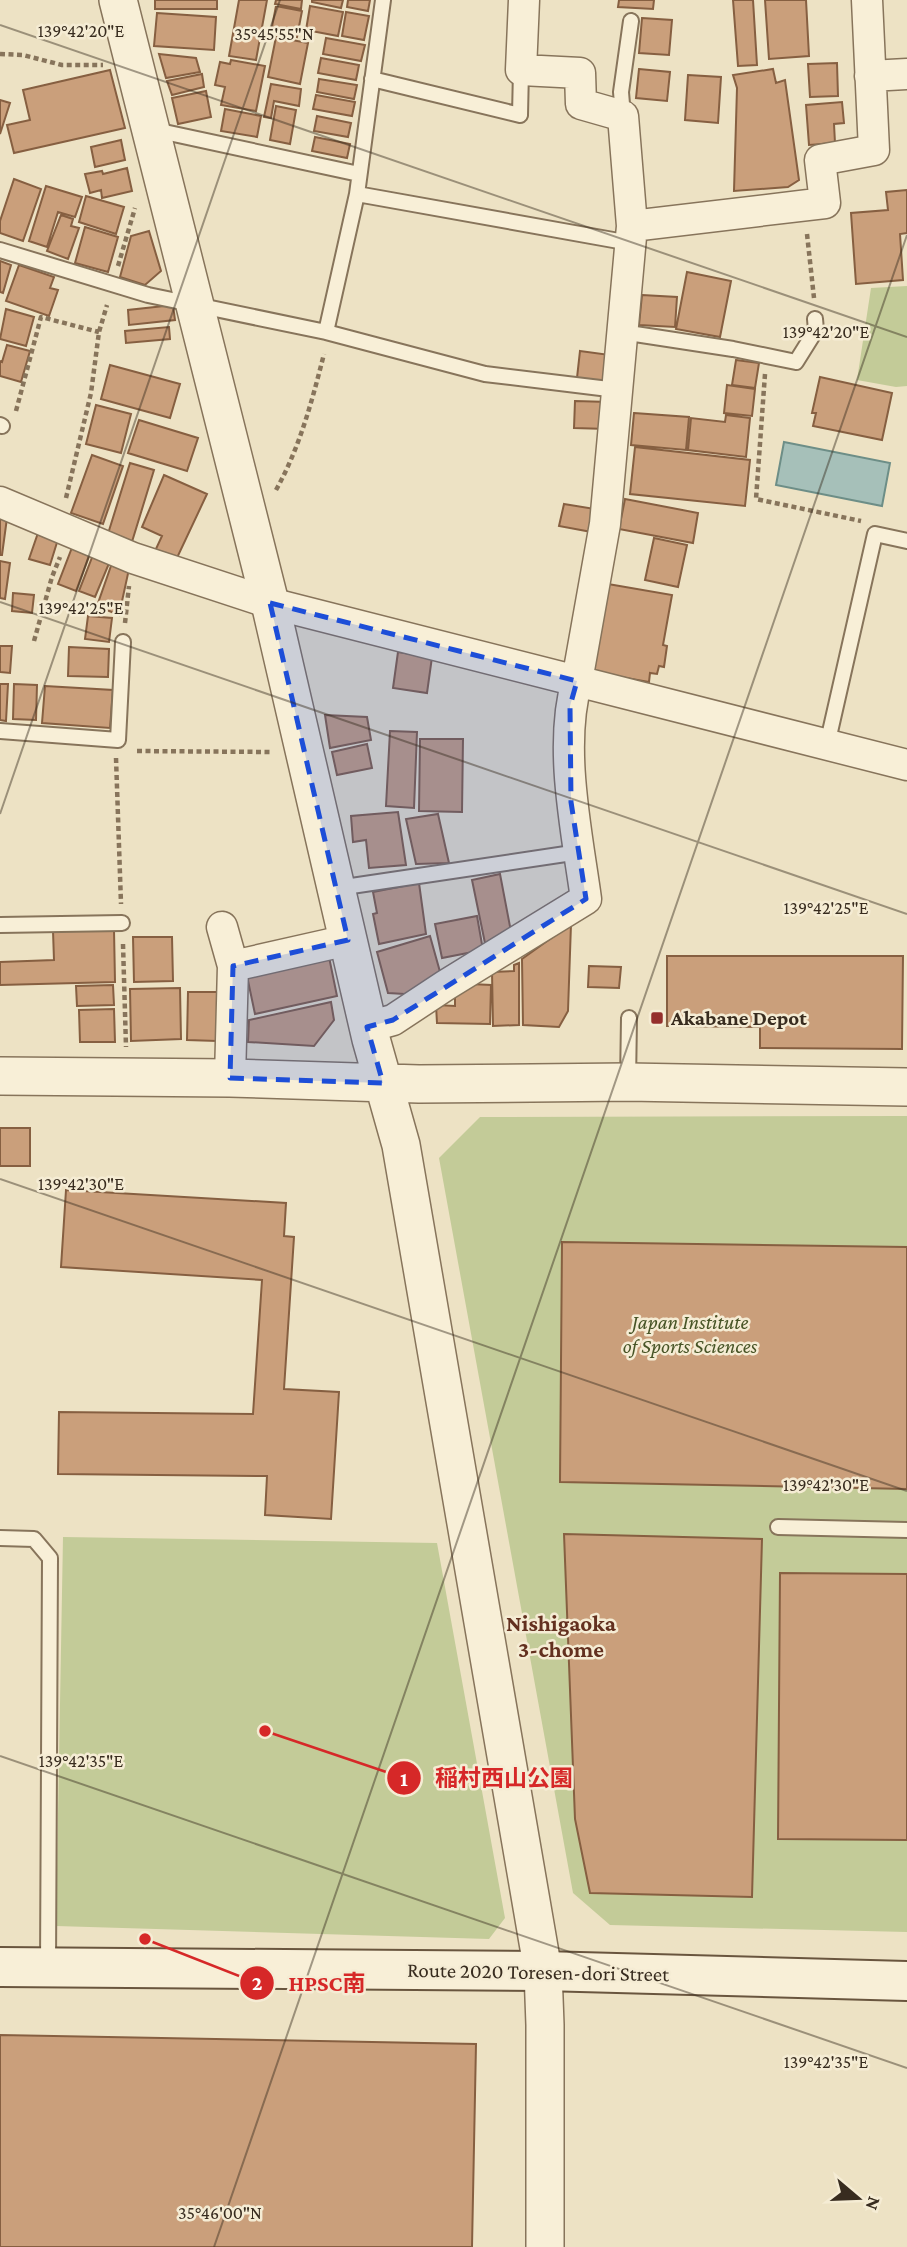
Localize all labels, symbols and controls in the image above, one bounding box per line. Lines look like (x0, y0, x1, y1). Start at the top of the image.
text: 139°42'20"E (38, 21, 124, 41)
text: 35°45'55"N (234, 24, 314, 44)
text: 139°42'20"E (783, 322, 869, 342)
text: 139°42'25"E (39, 598, 124, 618)
text: 139°42'25"E (784, 898, 869, 918)
place label: Akabane Depot (670, 1006, 807, 1030)
marker: Akabane Depot (649, 1010, 665, 1026)
text: 139°42'30"E (38, 1174, 124, 1194)
park label: Japan Institute of Sports Sciences (623, 1310, 758, 1358)
text: 139°42'30"E (783, 1475, 869, 1495)
district label: Nishigaoka 3-chome (506, 1610, 617, 1662)
text: 139°42'35"E (39, 1751, 123, 1771)
callout: 稲村西山公園 (386, 1756, 587, 1800)
text: 稲村西山公園 (435, 1765, 573, 1791)
text: 1 (400, 1767, 408, 1791)
street label: Route 2020 Toresen-dori Street (407, 1958, 670, 1986)
callout: HPSC南 (240, 1961, 380, 2005)
text: HPSC南 (289, 1970, 366, 1996)
text: 2 (252, 1971, 263, 1995)
text: 139°42'35"E (784, 2052, 868, 2072)
north arrow (823, 2163, 893, 2233)
text: N (862, 2194, 886, 2213)
text: 35°46'00"N (178, 2203, 262, 2223)

